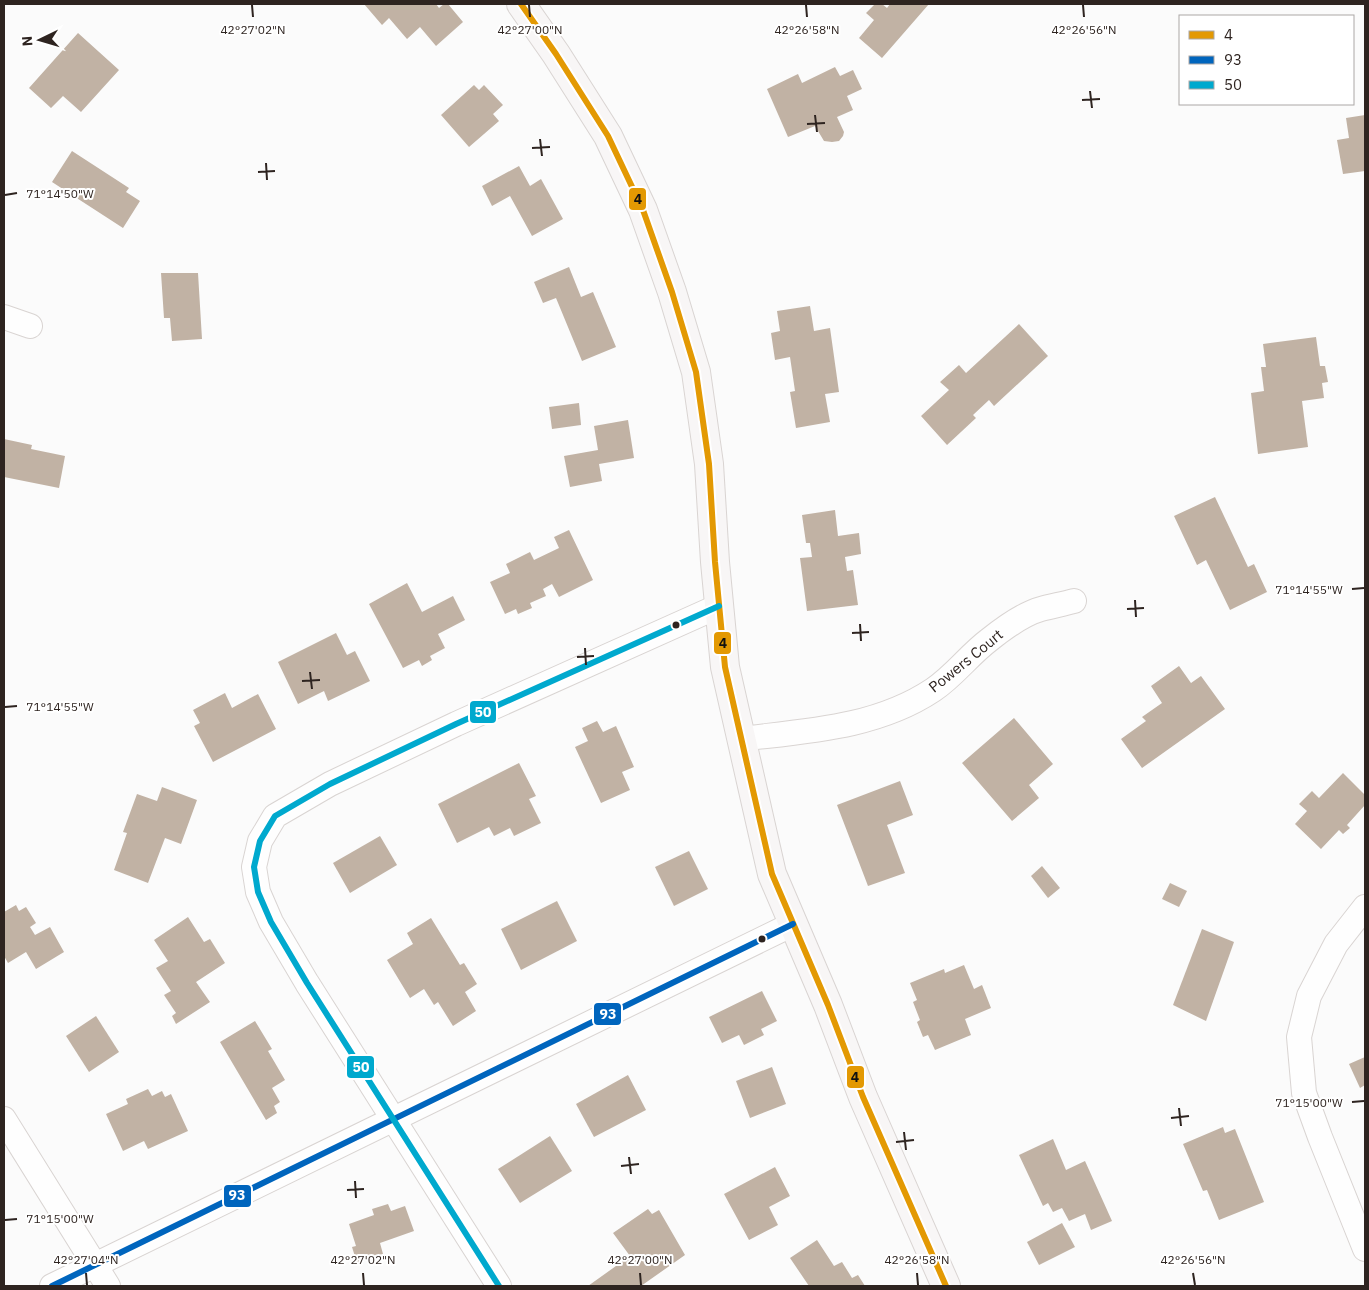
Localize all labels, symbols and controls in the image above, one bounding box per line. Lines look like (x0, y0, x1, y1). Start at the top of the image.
north arrow (15, 15, 65, 65)
legend (1179, 15, 1354, 105)
text: 42°27'02"N (220, 22, 286, 37)
text: 42°27'00"N (497, 22, 563, 37)
text: 42°26'58"N (774, 22, 840, 37)
text: 42°26'56"N (1051, 22, 1117, 37)
text: 4 (1224, 25, 1233, 44)
text: N (18, 35, 36, 47)
text: 93 (1224, 50, 1242, 69)
text: 50 (1224, 75, 1242, 94)
text: 71°14'50"W (26, 186, 94, 201)
line badge: 4 (628, 187, 647, 211)
text: 4 (634, 190, 642, 208)
text: 71°14'55"W (1275, 582, 1343, 597)
unlabelled marker (671, 620, 681, 630)
street label: Powers Court (925, 625, 1007, 696)
line badge: 4 (713, 631, 732, 655)
text: 4 (719, 634, 727, 652)
text: 71°14'55"W (26, 699, 94, 714)
line badge: 50 (469, 700, 497, 724)
text: 50 (475, 703, 491, 721)
unlabelled marker (757, 934, 767, 944)
line badge: 93 (593, 1002, 622, 1026)
text: 93 (600, 1005, 616, 1023)
line badge: 50 (346, 1055, 375, 1079)
text: 50 (353, 1058, 369, 1076)
line badge: 4 (846, 1065, 865, 1089)
text: 4 (851, 1068, 859, 1086)
text: 71°15'00"W (1275, 1095, 1343, 1110)
line badge: 93 (223, 1184, 252, 1208)
text: 93 (229, 1186, 245, 1204)
text: 71°15'00"W (26, 1211, 94, 1226)
text: 42°27'04"N (53, 1252, 119, 1267)
text: 42°27'02"N (330, 1252, 396, 1267)
text: 42°27'00"N (607, 1252, 673, 1267)
text: 42°26'58"N (884, 1252, 950, 1267)
text: 42°26'56"N (1160, 1252, 1226, 1267)

